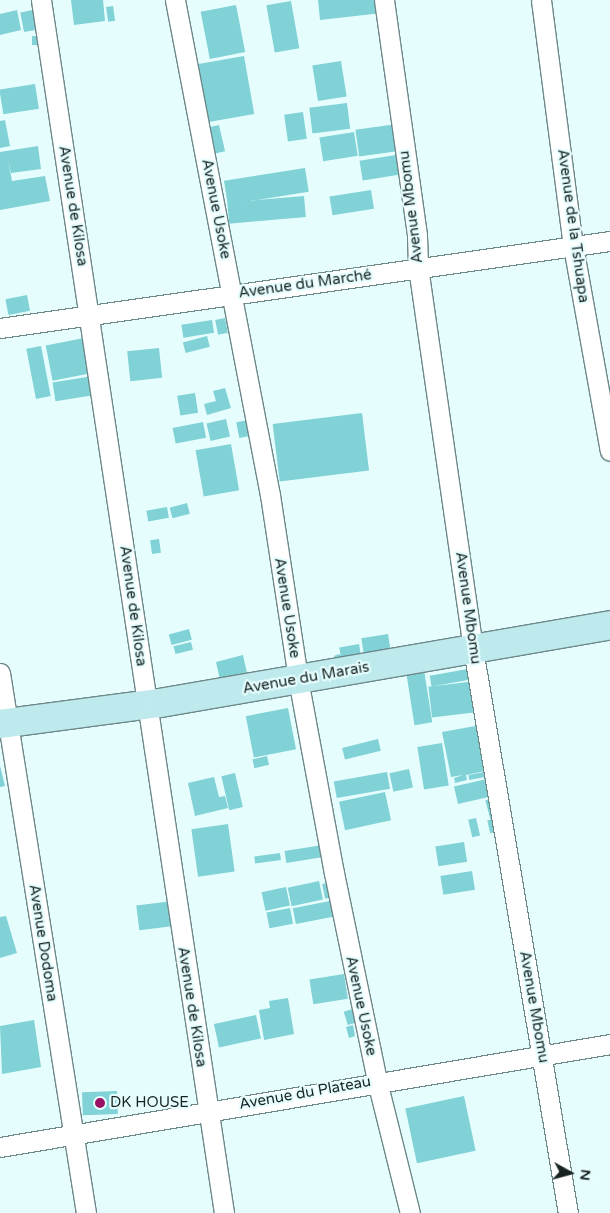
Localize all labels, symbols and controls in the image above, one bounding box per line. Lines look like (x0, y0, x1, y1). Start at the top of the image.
street label: Avenue de Kilosa (55, 144, 91, 268)
street label: Avenue de la Tshuapa (553, 148, 593, 304)
street label: Avenue Mbomu (395, 150, 427, 264)
street label: Avenue Usoke (197, 157, 235, 261)
street label: Avenue du Marché (237, 266, 373, 302)
street label: Avenue de Kilosa (116, 544, 150, 668)
street label: Avenue Mbomu (451, 551, 485, 665)
street label: Avenue Usoke (270, 556, 304, 660)
street label: Avenue du Marais (241, 658, 371, 698)
street label: Avenue Dodoma (25, 883, 61, 1003)
street label: Avenue de Kilosa (174, 945, 210, 1069)
street label: Avenue Mbomu (515, 950, 553, 1064)
street label: Avenue Usoke (342, 954, 380, 1058)
street label: Avenue du Plateau (238, 1073, 372, 1113)
place label: DK HOUSE (110, 1094, 189, 1112)
marker: DK HOUSE (94, 1097, 106, 1109)
north arrow (545, 1148, 595, 1198)
text: N (576, 1168, 595, 1182)

